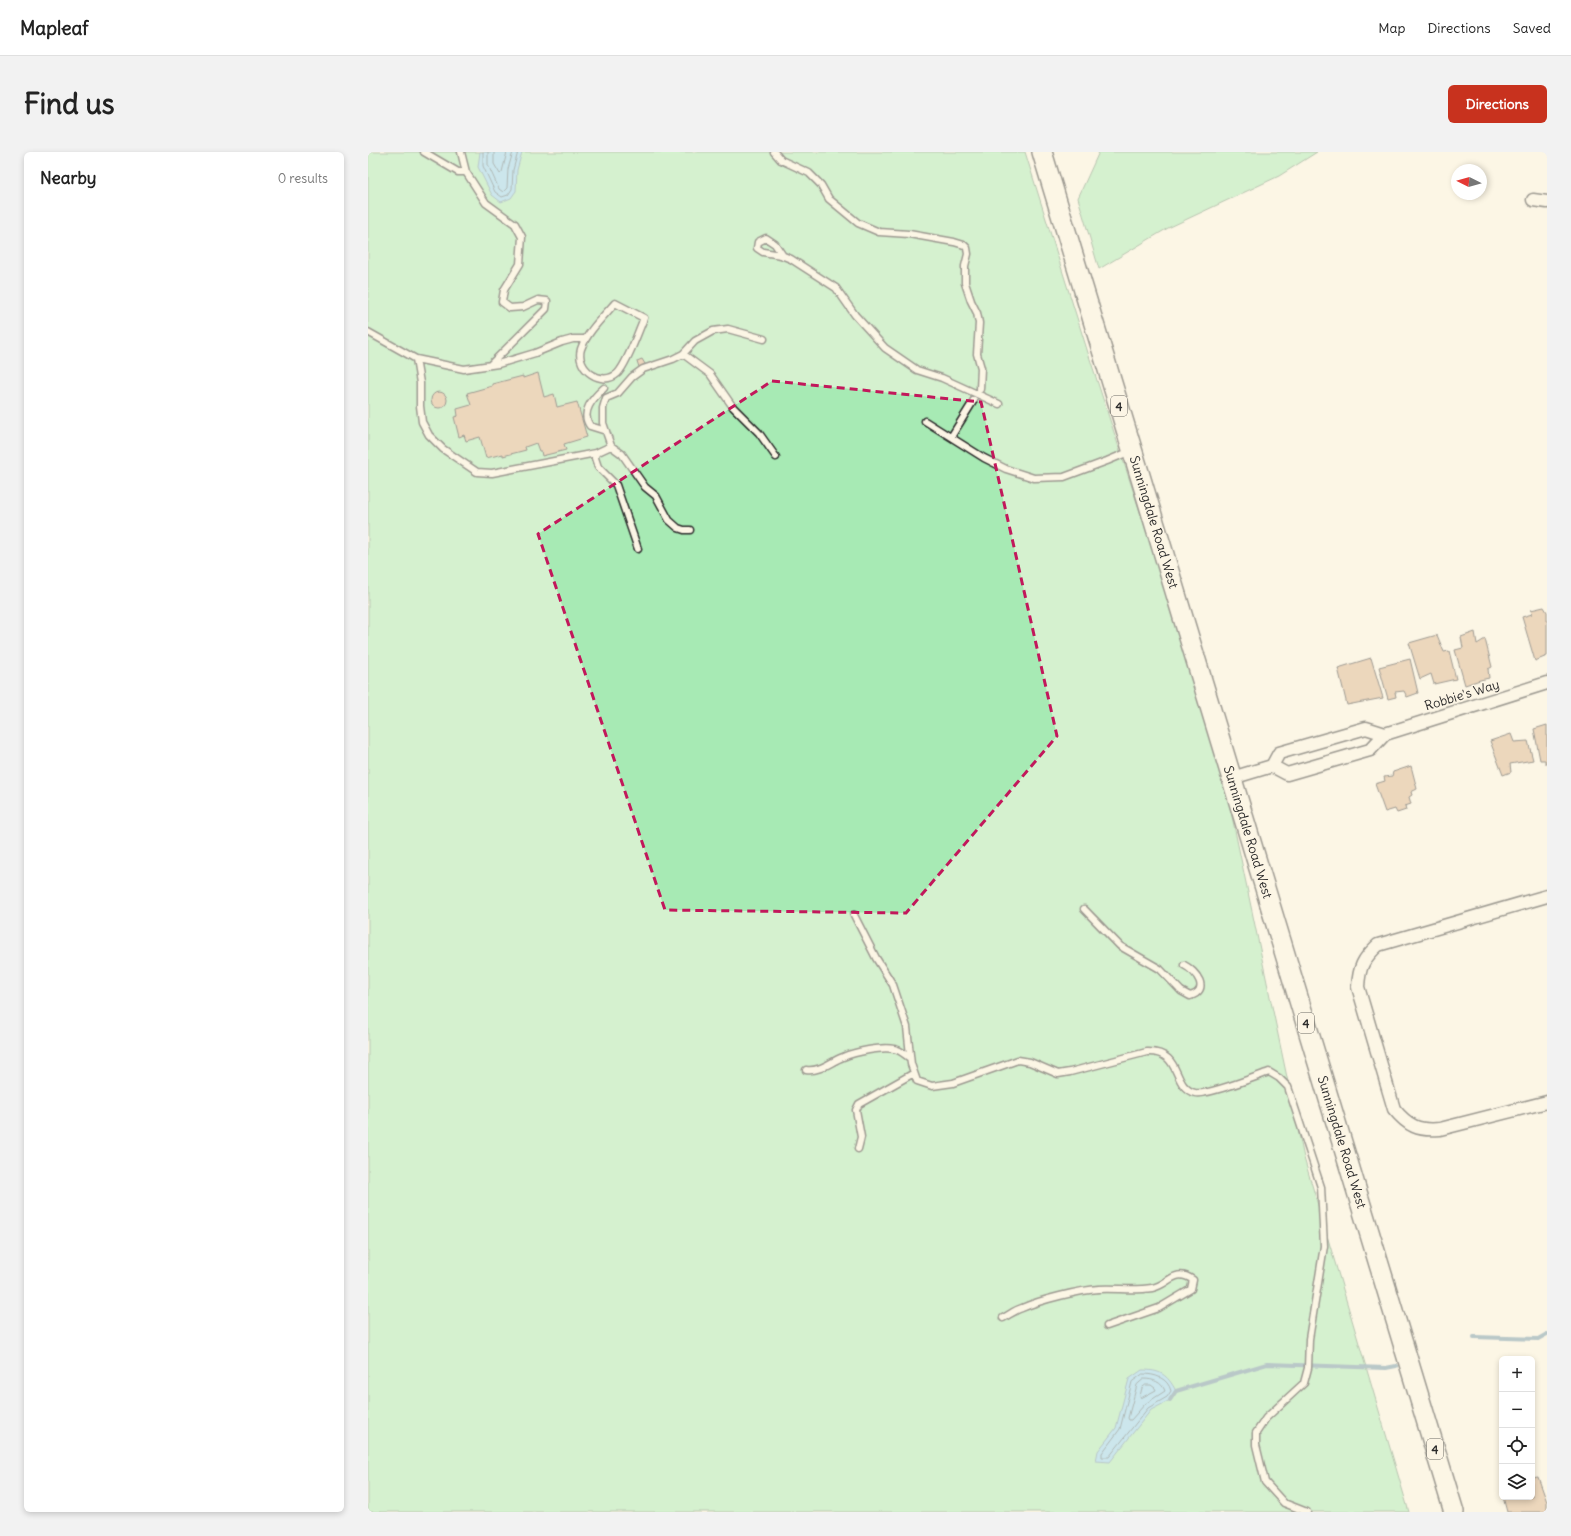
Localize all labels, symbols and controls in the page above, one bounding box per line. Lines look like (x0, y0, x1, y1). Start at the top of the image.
text: Mapleaf (20, 16, 89, 40)
text: Map (1378, 19, 1405, 37)
text: Directions (1427, 19, 1491, 37)
text: Saved (1513, 19, 1551, 37)
button: Directions (1448, 85, 1547, 123)
text: Find us (24, 86, 115, 122)
north arrow (1451, 164, 1487, 200)
text: Nearby (40, 167, 96, 189)
text: 0 results (278, 170, 328, 187)
road number: 4 (1111, 396, 1127, 416)
street label: Sunningdale Road West (1126, 454, 1182, 591)
street label: Robbie's Way (1423, 676, 1501, 714)
street label: Sunningdale Road West (1220, 764, 1276, 901)
road number: 4 (1298, 1013, 1314, 1033)
street label: Sunningdale Road West (1314, 1074, 1370, 1211)
map controls (1499, 1356, 1535, 1500)
button: + (1499, 1356, 1535, 1392)
button: − (1499, 1392, 1535, 1428)
button: locate (1499, 1428, 1535, 1464)
road number: 4 (1427, 1439, 1443, 1459)
button: layers (1499, 1464, 1535, 1500)

